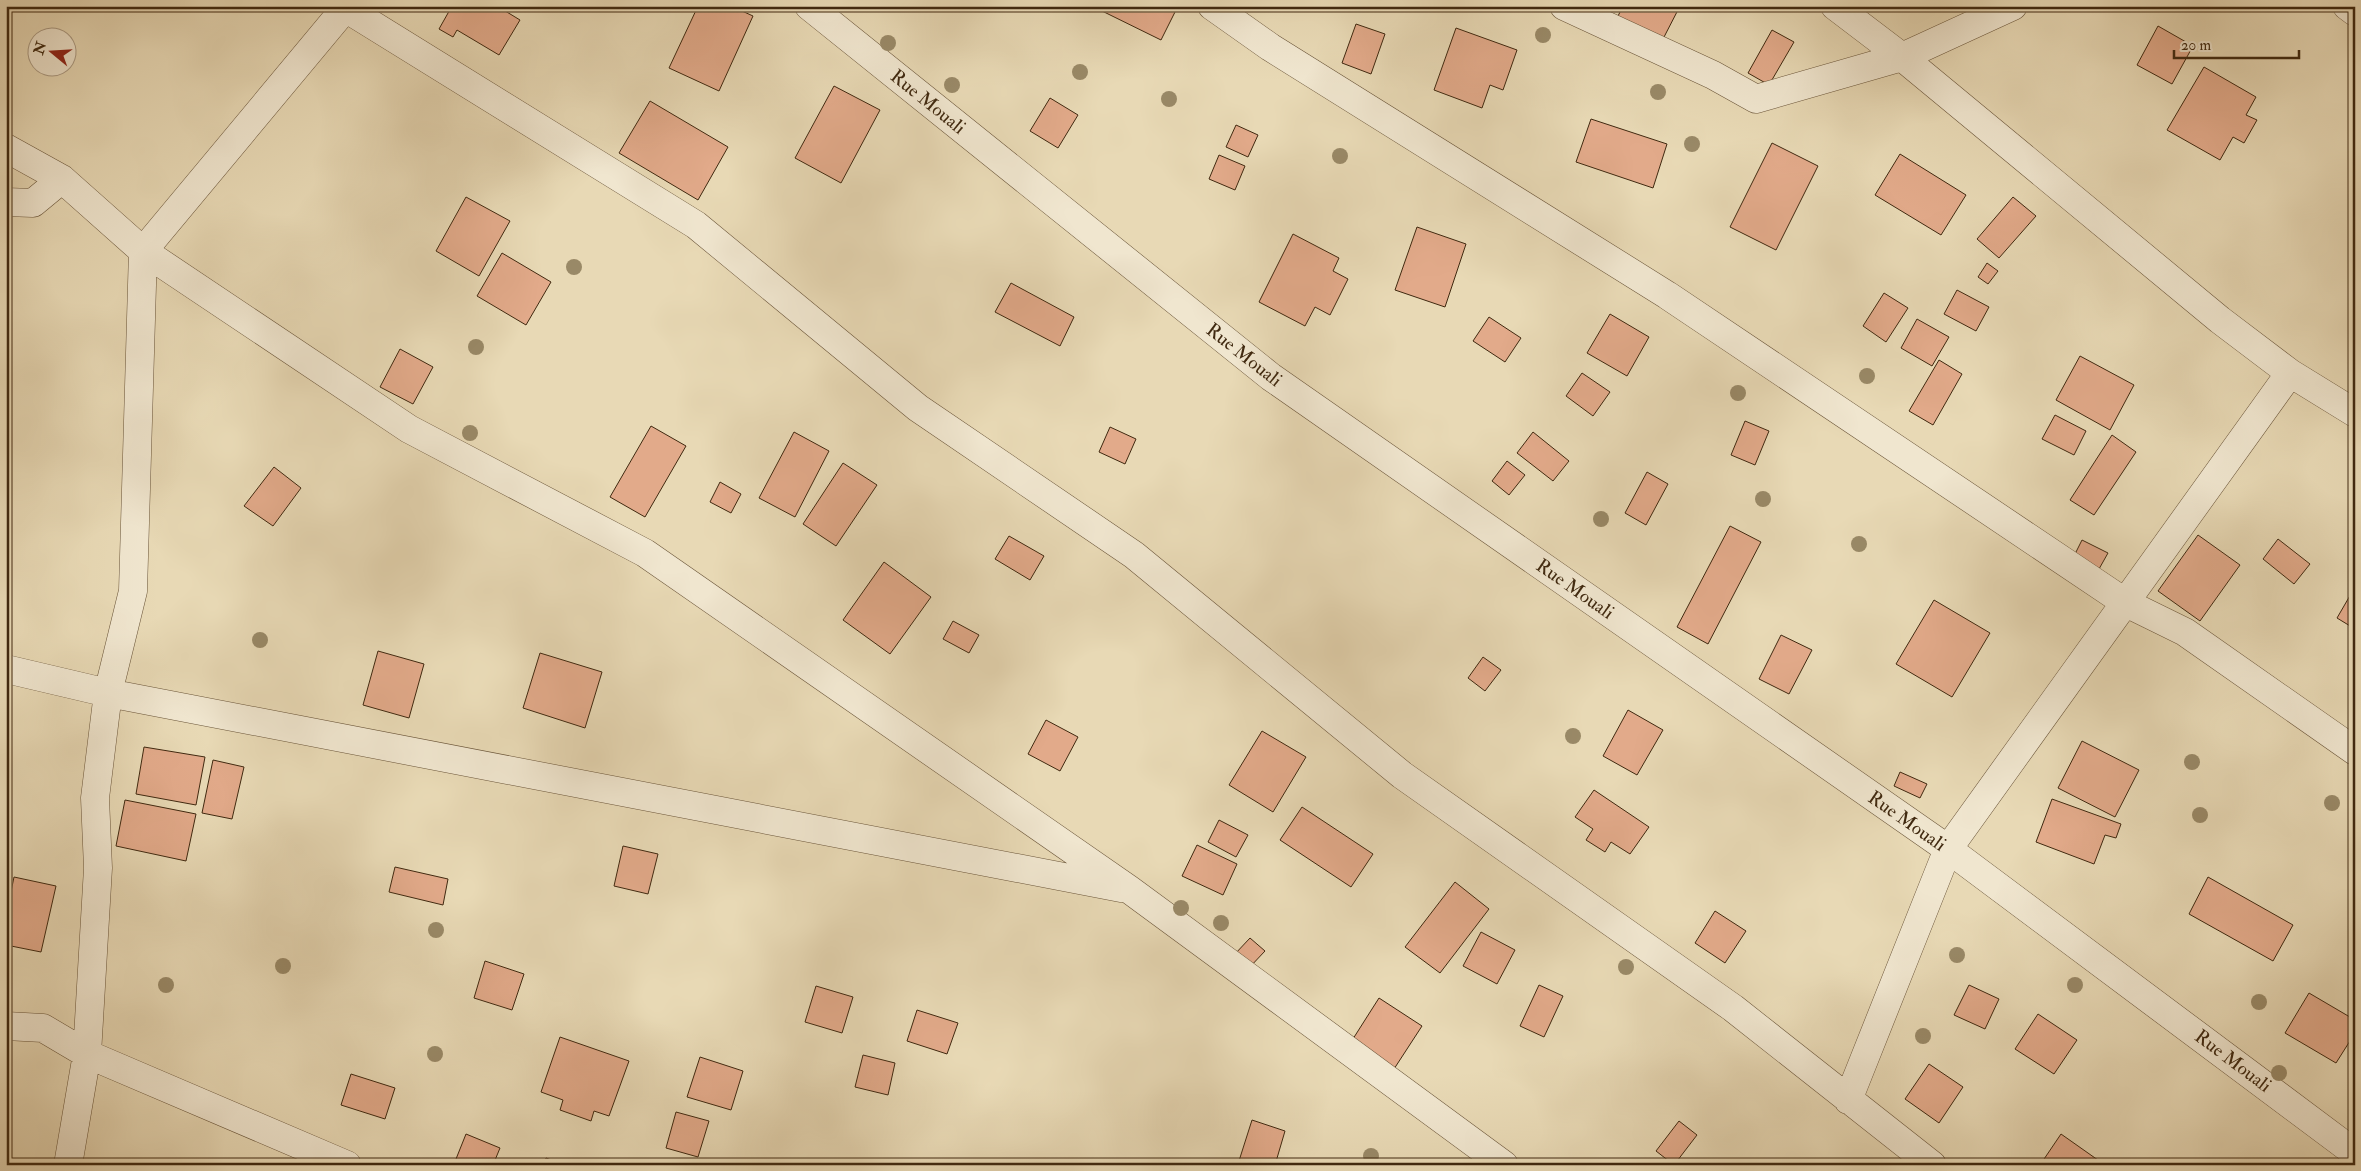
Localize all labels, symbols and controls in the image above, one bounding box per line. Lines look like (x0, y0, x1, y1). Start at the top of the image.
north arrow (28, 28, 78, 78)
scale bar (2174, 28, 2298, 60)
text: 20 m (2181, 36, 2211, 55)
text: N (30, 39, 50, 58)
street label: Rue Mouali (886, 64, 970, 140)
street label: Rue Mouali (1201, 318, 1287, 392)
street label: Rue Mouali (1531, 553, 1619, 625)
street label: Rue Mouali (1863, 785, 1951, 857)
street label: Rue Mouali (2190, 1024, 2276, 1098)

